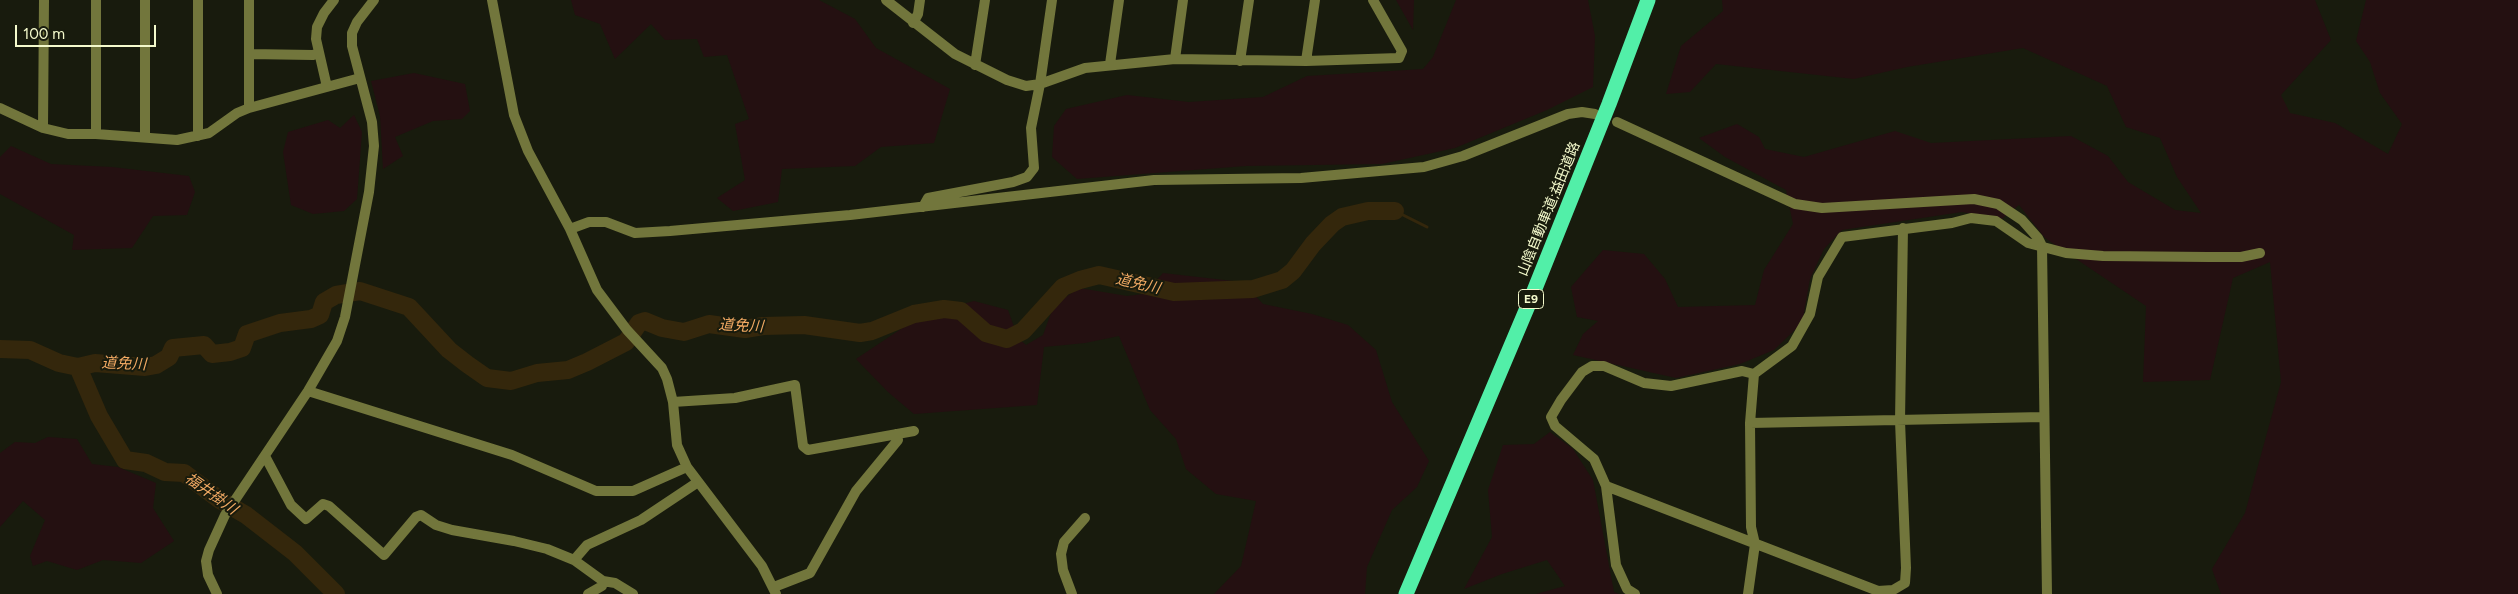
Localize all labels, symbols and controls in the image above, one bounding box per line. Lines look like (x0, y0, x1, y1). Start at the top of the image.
scale bar (18, 15, 159, 47)
text: 100 m (23, 25, 65, 43)
street label: 山陰自動車道;益田道路 (1514, 139, 1584, 279)
water label: 道免川 (1114, 270, 1162, 298)
road number: E9 (1518, 290, 1544, 308)
water label: 道免川 (718, 316, 764, 336)
water label: 道免川 (101, 354, 147, 374)
water label: 福井掛川 (181, 469, 241, 519)

